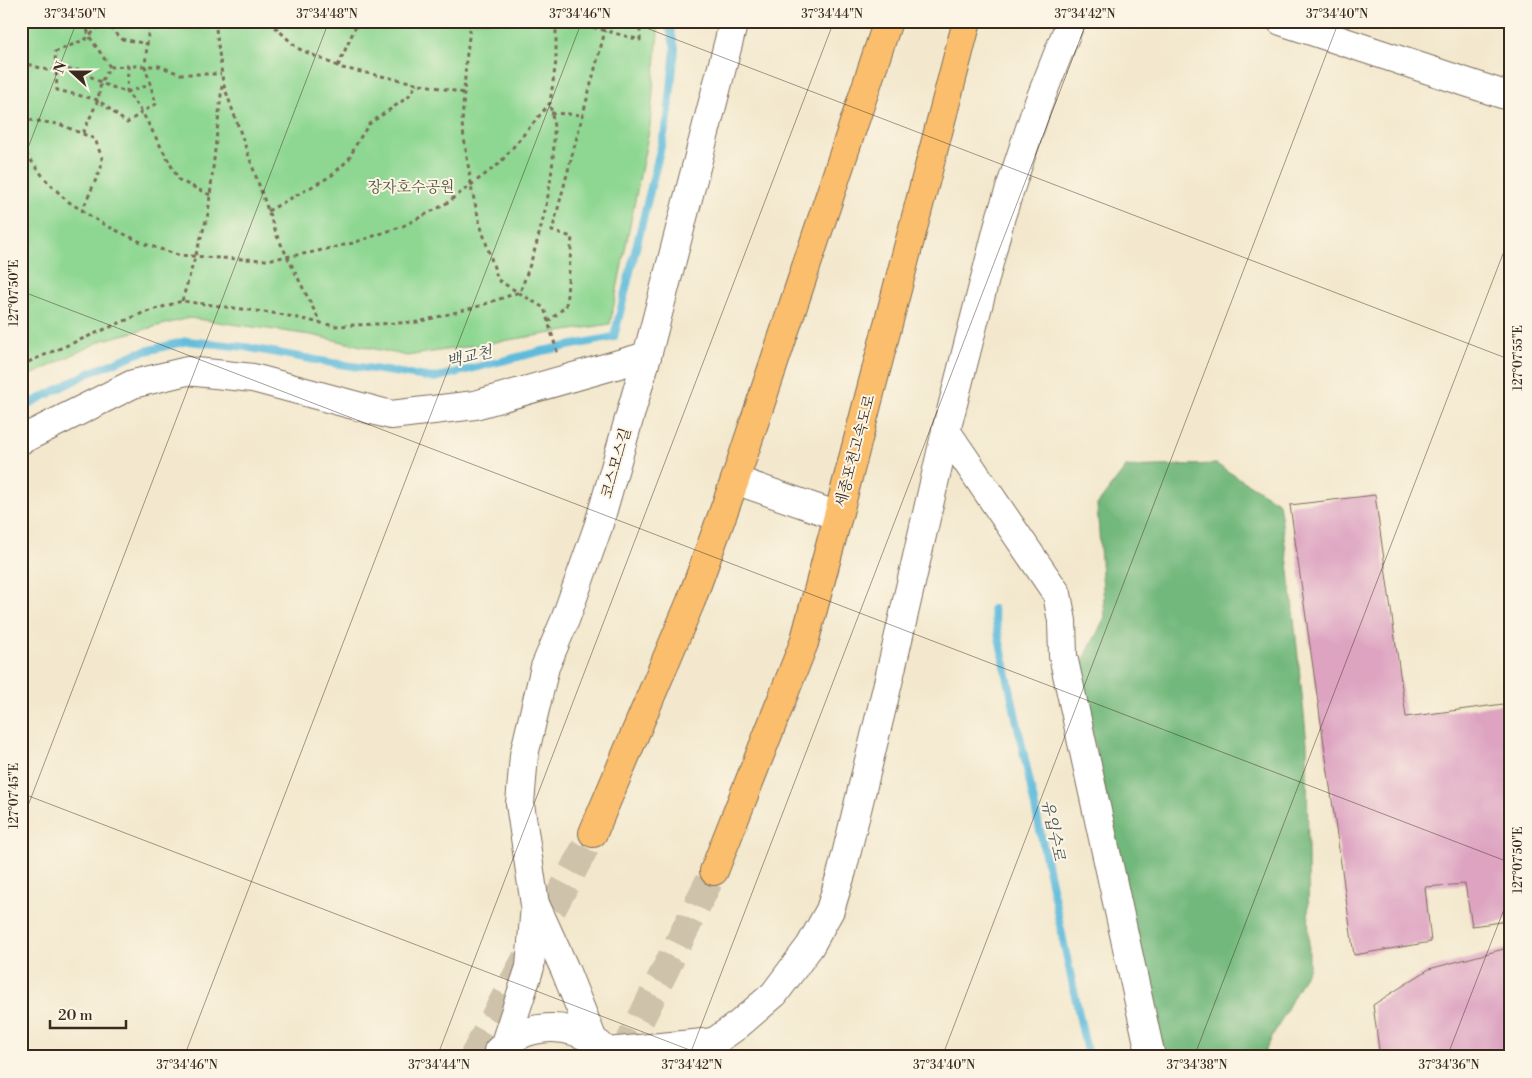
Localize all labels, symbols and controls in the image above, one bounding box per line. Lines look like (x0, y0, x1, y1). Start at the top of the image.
text: 37°34'50"N (44, 7, 106, 22)
text: 37°34'48"N (296, 7, 358, 22)
text: 37°34'46"N (549, 7, 611, 22)
text: 37°34'44"N (801, 7, 863, 22)
text: 37°34'42"N (1054, 7, 1116, 22)
text: 37°34'40"N (1306, 7, 1368, 22)
north arrow (48, 48, 98, 98)
text: N (50, 59, 71, 76)
park label: 장자호수공원 (368, 178, 454, 197)
text: 127°07'50"E (7, 260, 22, 326)
text: 127°07'55"E (1511, 325, 1526, 391)
water label: 백교천 (444, 342, 496, 372)
street label: 세종포천고속도로 (831, 392, 880, 510)
street label: 코스모스길 (597, 426, 636, 501)
text: 127°07'45"E (7, 763, 22, 829)
water label: 유입수로 (1037, 798, 1069, 863)
text: 127°07'50"E (1511, 827, 1526, 893)
scale bar (50, 998, 126, 1030)
text: 20 m (58, 1006, 93, 1025)
text: 37°34'46"N (156, 1058, 218, 1073)
text: 37°34'44"N (408, 1058, 470, 1073)
text: 37°34'42"N (661, 1058, 723, 1073)
text: 37°34'40"N (913, 1058, 975, 1073)
text: 37°34'38"N (1166, 1058, 1228, 1073)
text: 37°34'36"N (1419, 1058, 1480, 1073)

